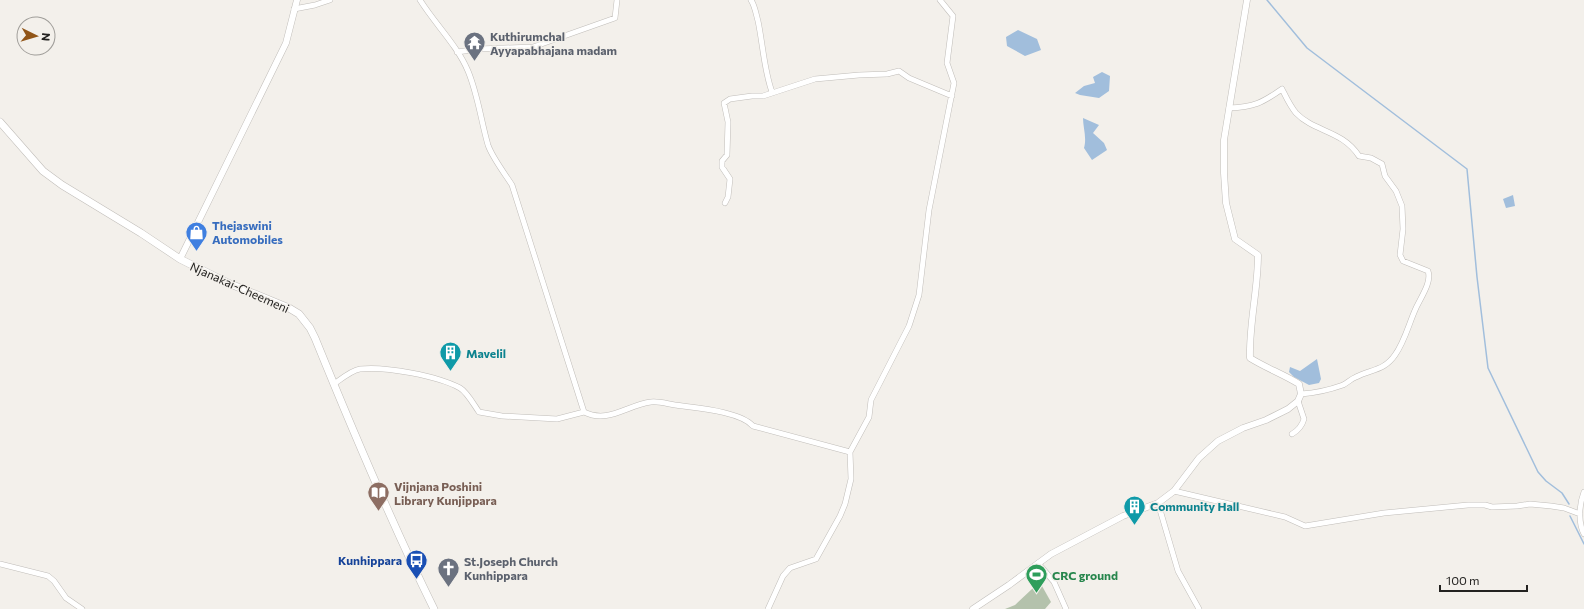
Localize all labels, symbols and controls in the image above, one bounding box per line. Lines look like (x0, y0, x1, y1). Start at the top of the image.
north arrow (16, 16, 56, 56)
place label: Kuthirumchal Ayyapabhajana madam (490, 29, 617, 57)
temple icon: Kuthirumchal Ayyapabhajana madam (462, 30, 488, 63)
text: N (40, 32, 53, 42)
place label: Thejaswini Automobiles (212, 218, 283, 246)
shop icon: Thejaswini Automobiles (184, 219, 210, 252)
street label: Njanakai-Cheemeni (188, 259, 292, 315)
building icon: Mavelil (437, 340, 463, 373)
place label: Mavelil (466, 346, 506, 360)
place label: Vijnjana Poshini Library Kunjippara (394, 479, 497, 507)
library icon: Vijnjana Poshini Library Kunjippara (365, 480, 391, 513)
building icon: Community Hall (1121, 493, 1147, 526)
place label: Community Hall (1150, 499, 1239, 513)
bus stop icon: Kunhippara (404, 547, 430, 580)
place label: Kunhippara (338, 553, 402, 567)
place label: St.Joseph Church Kunhippara (464, 554, 558, 582)
church icon: St.Joseph Church Kunhippara (435, 555, 461, 588)
sports icon: CRC ground (1023, 562, 1049, 595)
scale bar (1440, 567, 1527, 593)
place label: CRC ground (1052, 568, 1118, 582)
text: 100 m (1446, 573, 1480, 587)

